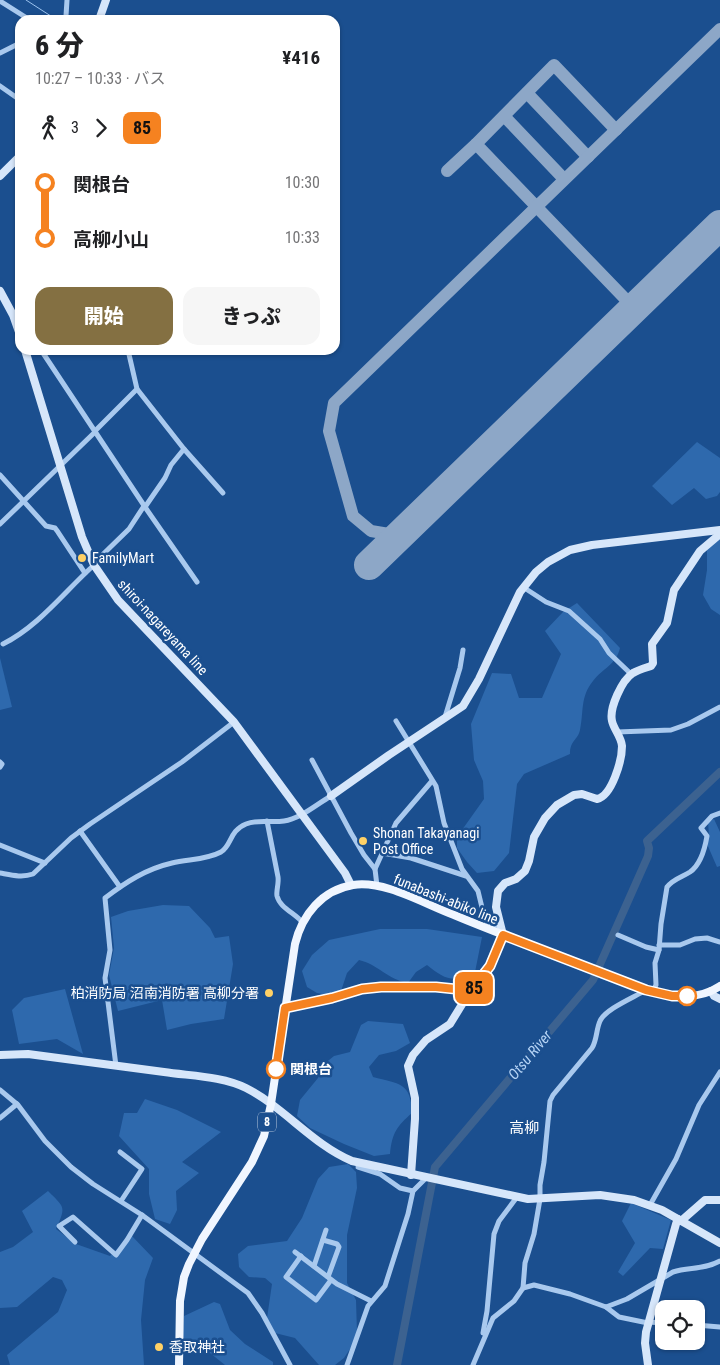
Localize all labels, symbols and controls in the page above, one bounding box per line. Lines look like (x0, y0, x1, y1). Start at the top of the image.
text: 6 分 (35, 29, 84, 62)
text: ¥416 (282, 46, 320, 69)
text: 10:27 – 10:33 · バス (35, 69, 165, 88)
icon: walk (35, 114, 63, 142)
icon: forward (87, 114, 115, 142)
text: 85 (133, 117, 151, 138)
text: 3 (71, 118, 79, 137)
text: 関根台 (73, 173, 130, 196)
text: 10:30 (285, 173, 320, 192)
text: 高柳小山 (73, 228, 149, 251)
text: 10:33 (285, 228, 320, 247)
button: 開始 (35, 287, 173, 345)
button: きっぷ (183, 287, 320, 345)
place label: FamilyMart (92, 550, 154, 566)
marker: FamilyMart (76, 552, 88, 564)
street label: shiroi-nagareyama line (115, 576, 212, 678)
place label: Shonan Takayanagi Post Office (373, 825, 479, 857)
marker: Shonan Takayanagi Post Office (357, 835, 369, 847)
street label: funabashi-abiko line (391, 871, 501, 927)
line badge: 85 (452, 972, 496, 1004)
text: 85 (465, 977, 483, 998)
place label: 柏消防局 沼南消防署 高柳分署 (71, 985, 259, 1001)
unlabelled marker (677, 986, 697, 1006)
marker: 柏消防局 沼南消防署 高柳分署 (263, 987, 275, 999)
water label: Otsu River (504, 1026, 556, 1083)
marker: 関根台 (266, 1059, 286, 1079)
place label: 関根台 (290, 1061, 332, 1077)
road number: 8 (258, 1112, 276, 1132)
district label: 高柳 (509, 1119, 539, 1137)
map controls (655, 1300, 705, 1350)
button: locate (655, 1300, 705, 1350)
place label: 香取神社 (169, 1339, 225, 1355)
marker: 香取神社 (153, 1341, 165, 1353)

